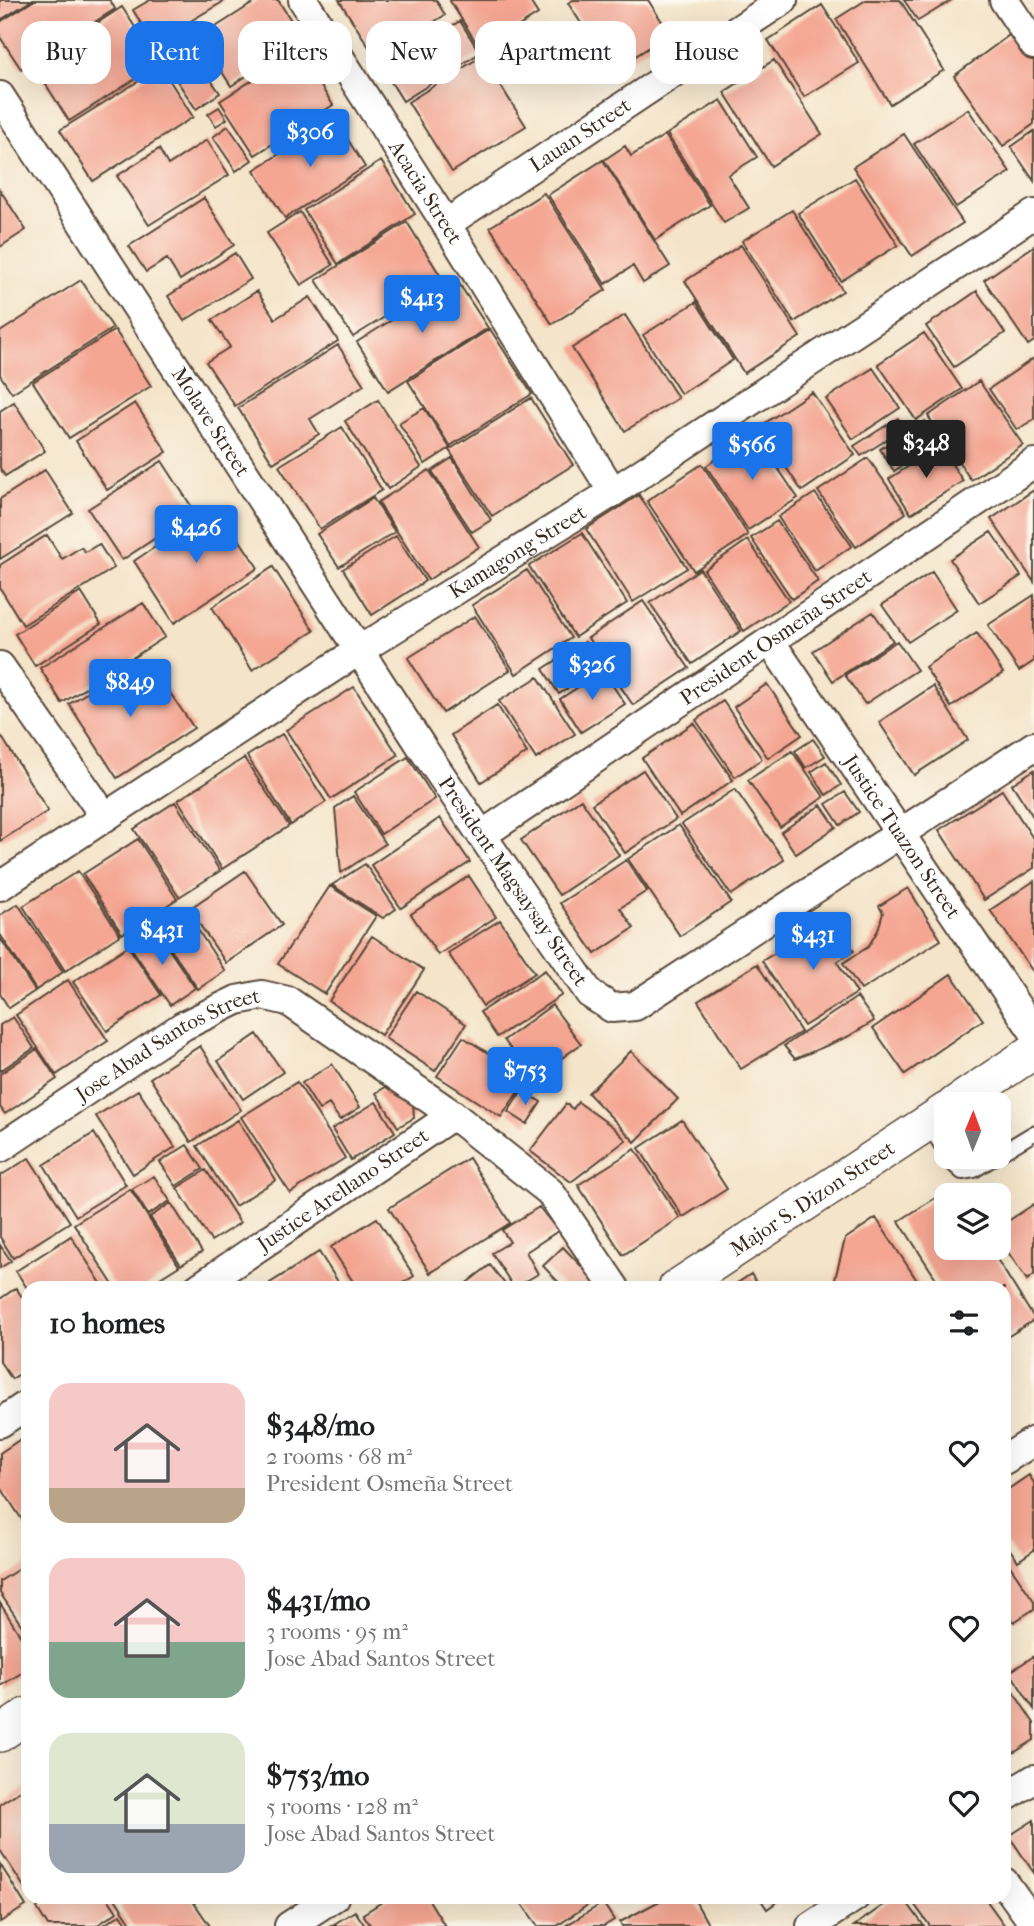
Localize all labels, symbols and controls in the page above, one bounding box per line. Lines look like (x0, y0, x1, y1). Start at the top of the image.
chip: Buy (21, 21, 111, 84)
chip: Rent (125, 21, 224, 84)
chip: Filters (238, 21, 352, 84)
chip: New (366, 21, 461, 84)
chip: Apartment (475, 21, 636, 84)
chip: House (650, 21, 763, 84)
street label: Lauan Street (525, 92, 636, 177)
pin: $306 (269, 110, 351, 169)
text: $306 (286, 118, 334, 145)
street label: Acacia Street (383, 135, 468, 249)
pin: $413 (381, 276, 463, 335)
text: $413 (400, 284, 444, 311)
street label: Molave Street (167, 363, 255, 481)
pin: $348 (885, 420, 967, 480)
pin: $566 (711, 422, 793, 482)
text: $348 (902, 429, 950, 456)
text: $566 (728, 431, 776, 458)
street label: Kamagong Street (444, 500, 591, 604)
pin: $426 (155, 505, 237, 565)
text: $426 (171, 514, 221, 541)
street label: President Osmeña Street (675, 564, 876, 710)
pin: $326 (551, 642, 633, 702)
text: $326 (569, 651, 615, 678)
pin: $849 (89, 660, 171, 719)
text: $849 (105, 668, 155, 695)
street label: Justice Tuazon Street (837, 749, 966, 923)
street label: President Magsaysay Street (433, 772, 593, 991)
pin: $431 (121, 908, 203, 967)
pin: $431 (772, 912, 854, 972)
text: $431 (140, 916, 184, 943)
text: $431 (791, 921, 835, 948)
street label: Jose Abad Santos Street (69, 984, 262, 1107)
pin: $753 (484, 1048, 566, 1107)
text: $753 (503, 1056, 547, 1083)
north arrow (934, 1092, 1012, 1169)
map controls (934, 1092, 1011, 1260)
street label: Justice Arellano Street (251, 1123, 433, 1257)
street label: Major S. Dizon Street (725, 1136, 899, 1261)
button: layers (934, 1183, 1011, 1260)
icon: filters (945, 1304, 983, 1342)
text: 10 homes (49, 1306, 165, 1341)
text: $348/mo (266, 1408, 375, 1443)
icon: home (105, 1411, 189, 1495)
icon: heart (945, 1434, 983, 1472)
text: 2 rooms · 68 m² (266, 1443, 412, 1470)
text: President Osmeña Street (266, 1470, 513, 1497)
text: $431/mo (266, 1583, 371, 1618)
icon: home (105, 1586, 189, 1670)
icon: heart (945, 1609, 983, 1647)
text: 3 rooms · 95 m² (266, 1618, 408, 1645)
text: Jose Abad Santos Street (266, 1645, 495, 1672)
text: $753/mo (266, 1758, 370, 1793)
icon: home (105, 1761, 189, 1845)
icon: heart (945, 1784, 983, 1822)
text: 5 rooms · 128 m² (266, 1793, 418, 1820)
text: Jose Abad Santos Street (266, 1820, 495, 1847)

